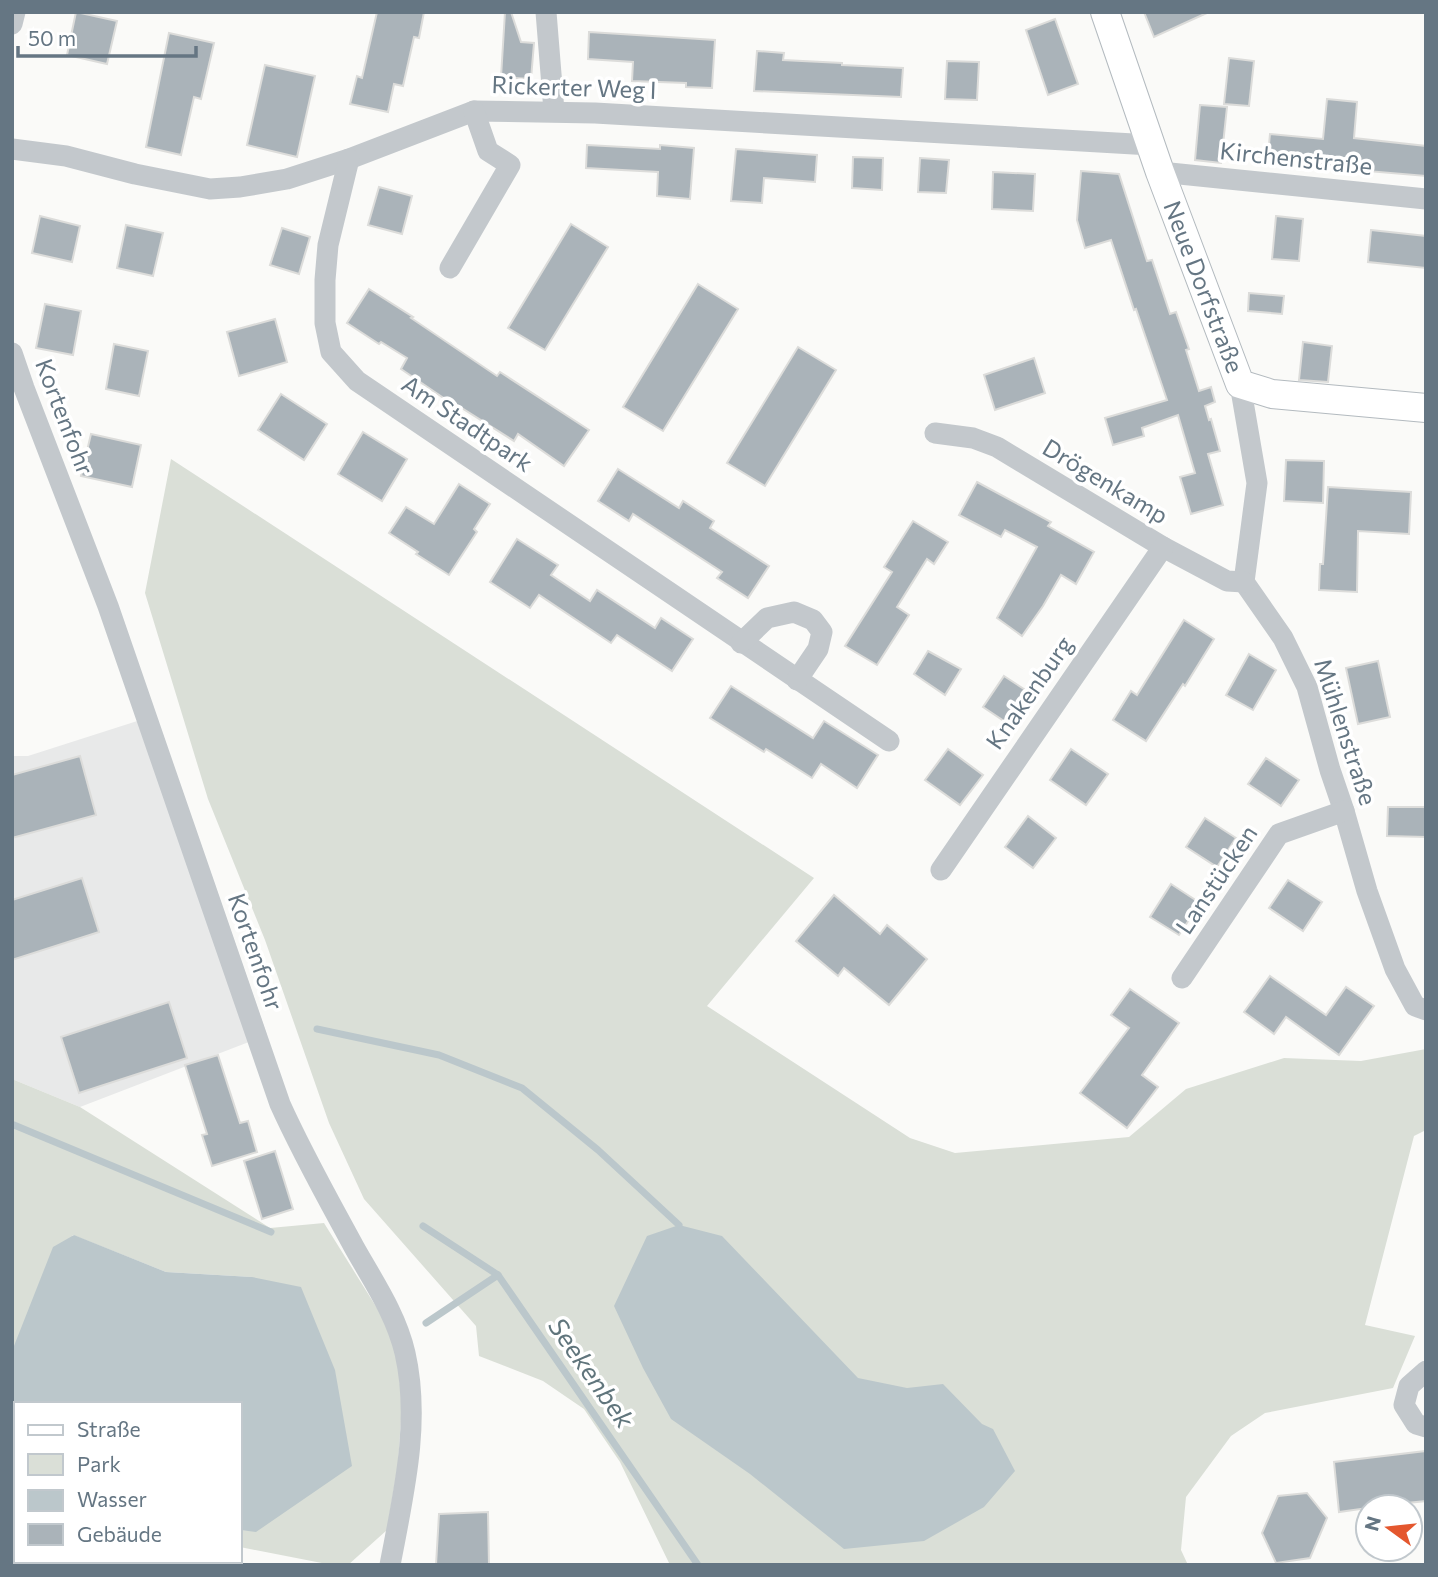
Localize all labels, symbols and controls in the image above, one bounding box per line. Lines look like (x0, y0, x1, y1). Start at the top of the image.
scale bar (18, 14, 196, 58)
text: 50 m (28, 25, 76, 50)
street label: Rickerter Weg I (491, 69, 657, 104)
street label: Kirchenstraße (1218, 135, 1374, 180)
street label: Neue Dorfstraße (1158, 196, 1251, 377)
street label: Kortenfohr (30, 354, 101, 479)
street label: Am Stadtpark (397, 368, 539, 477)
street label: Drögenkamp (1038, 432, 1174, 529)
street label: Knakenburg (979, 630, 1078, 754)
street label: Mühlenstraße (1309, 655, 1384, 808)
street label: Lanstücken (1169, 819, 1263, 939)
street label: Kortenfohr (223, 889, 290, 1014)
water label: Seekenbek (543, 1311, 642, 1434)
legend (14, 1402, 242, 1563)
text: Straße (77, 1416, 141, 1441)
text: Park (77, 1451, 121, 1476)
text: Wasser (77, 1486, 147, 1511)
north arrow (1354, 1493, 1424, 1563)
text: N (1359, 1514, 1385, 1533)
text: Gebäude (77, 1521, 162, 1546)

